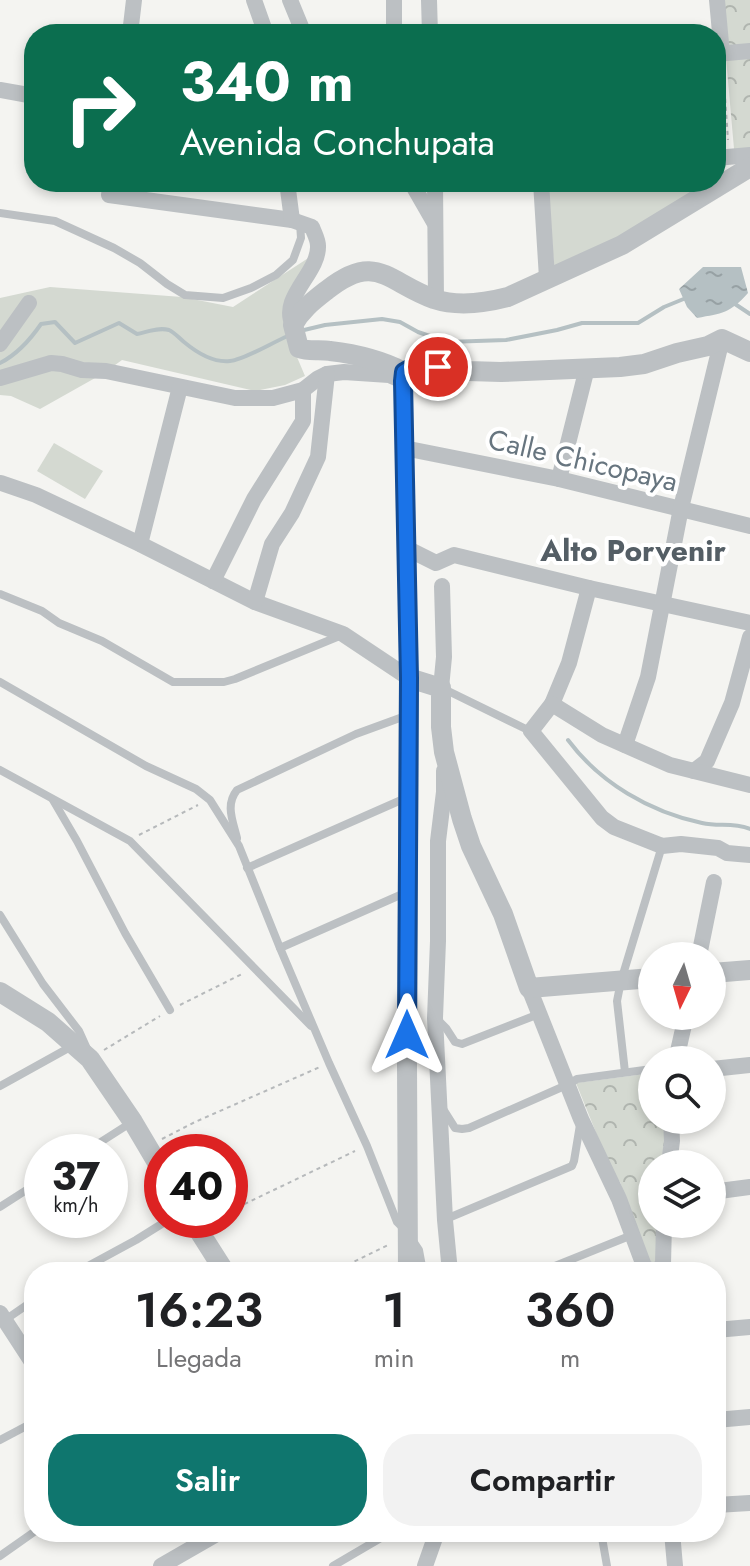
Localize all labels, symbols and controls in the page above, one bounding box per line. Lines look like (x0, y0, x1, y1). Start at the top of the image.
text: 340 m (180, 41, 354, 122)
icon: right (48, 56, 152, 160)
text: Avenida Conchupata (180, 116, 495, 168)
pin (404, 333, 472, 401)
icon: arrive (416, 345, 460, 389)
street label: Calle Chicopaya (484, 419, 682, 502)
district label: Alto Porvenir (539, 529, 726, 572)
north arrow (638, 942, 726, 1030)
map controls (638, 942, 726, 1238)
position arrow (365, 993, 449, 1077)
button: search (638, 1046, 726, 1134)
speed limit sign: 40 (144, 1134, 248, 1238)
text: 37 (52, 1147, 100, 1205)
button: layers (638, 1150, 726, 1238)
text: km/h (53, 1191, 99, 1220)
text: 16:23 (135, 1276, 263, 1345)
text: 1 (382, 1276, 406, 1345)
text: 360 (525, 1276, 615, 1345)
text: Llegada (156, 1339, 242, 1377)
text: min (374, 1339, 414, 1377)
text: m (560, 1339, 580, 1377)
button: Salir (48, 1434, 367, 1526)
button: Compartir (383, 1434, 702, 1526)

